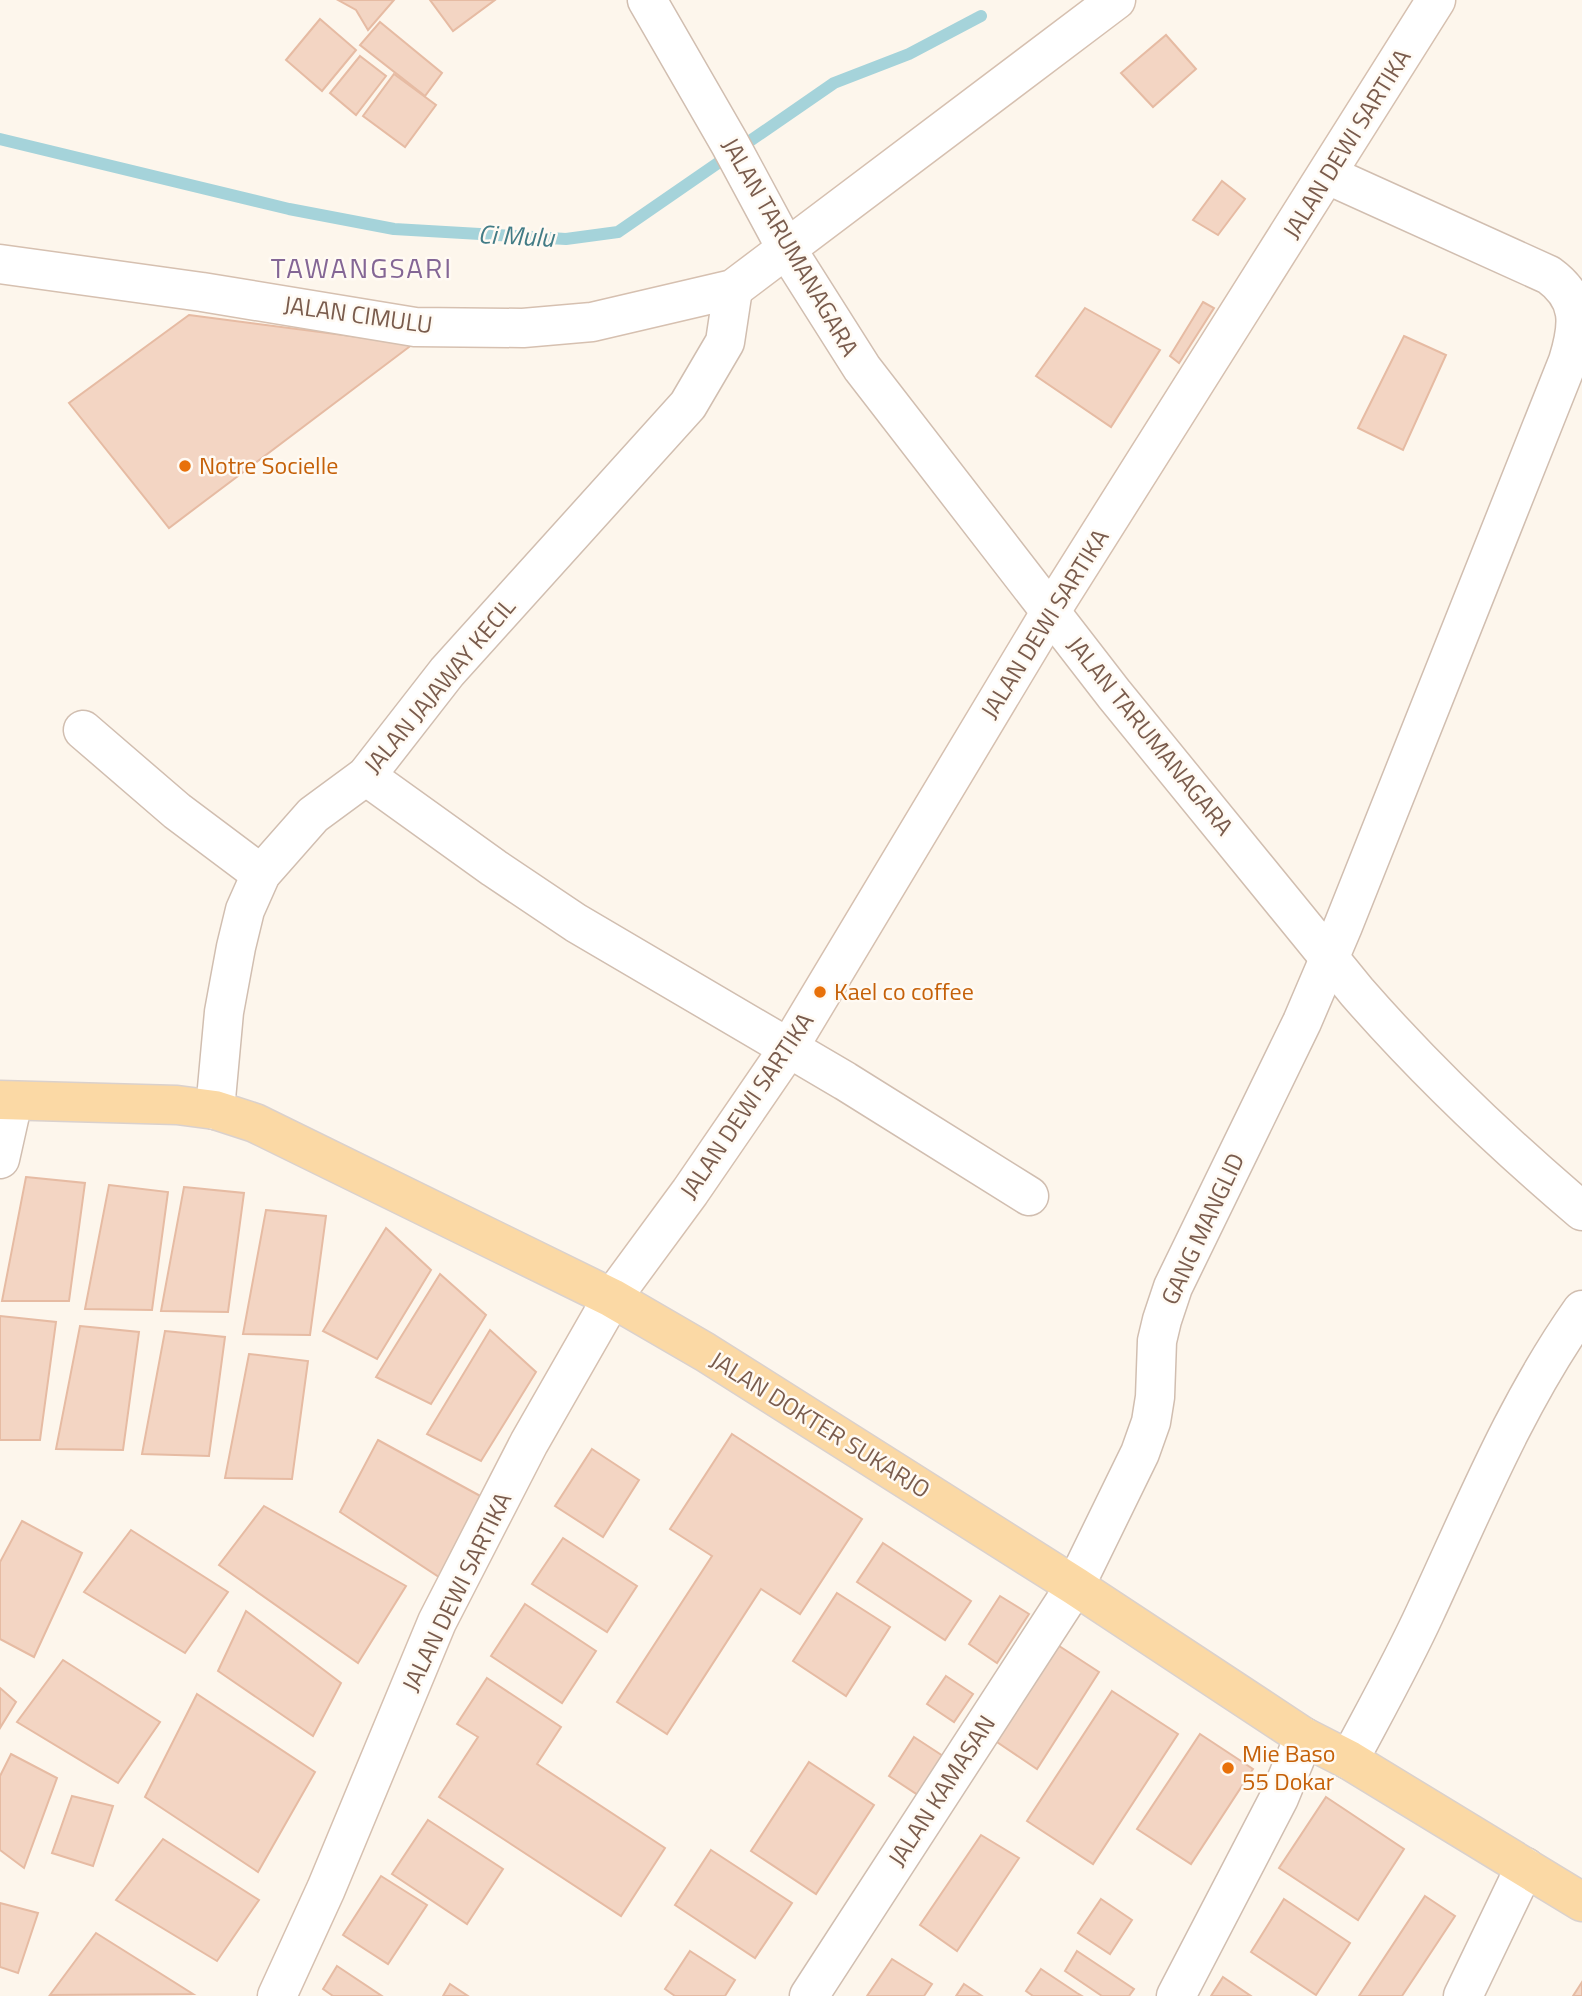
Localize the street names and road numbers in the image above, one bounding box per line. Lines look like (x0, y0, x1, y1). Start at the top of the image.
street label: JALAN DEWI SARTIKA (1273, 42, 1419, 245)
street label: JALAN TARUMANAGARA (713, 130, 868, 363)
street label: JALAN CIMULU (281, 286, 435, 342)
street label: JALAN DEWI SARTIKA (971, 522, 1117, 725)
street label: JALAN JAJAWAY KECIL (355, 589, 524, 781)
street label: JALAN TARUMANAGARA (1059, 628, 1243, 843)
street label: JALAN DEWI SARTIKA (670, 1005, 822, 1206)
street label: GANG MANGLID (1151, 1147, 1253, 1310)
street label: JALAN DOKTER SUKARJO (704, 1342, 937, 1507)
street label: JALAN DEWI SARTIKA (392, 1486, 520, 1697)
street label: JALAN KAMASAN (879, 1708, 1004, 1873)

